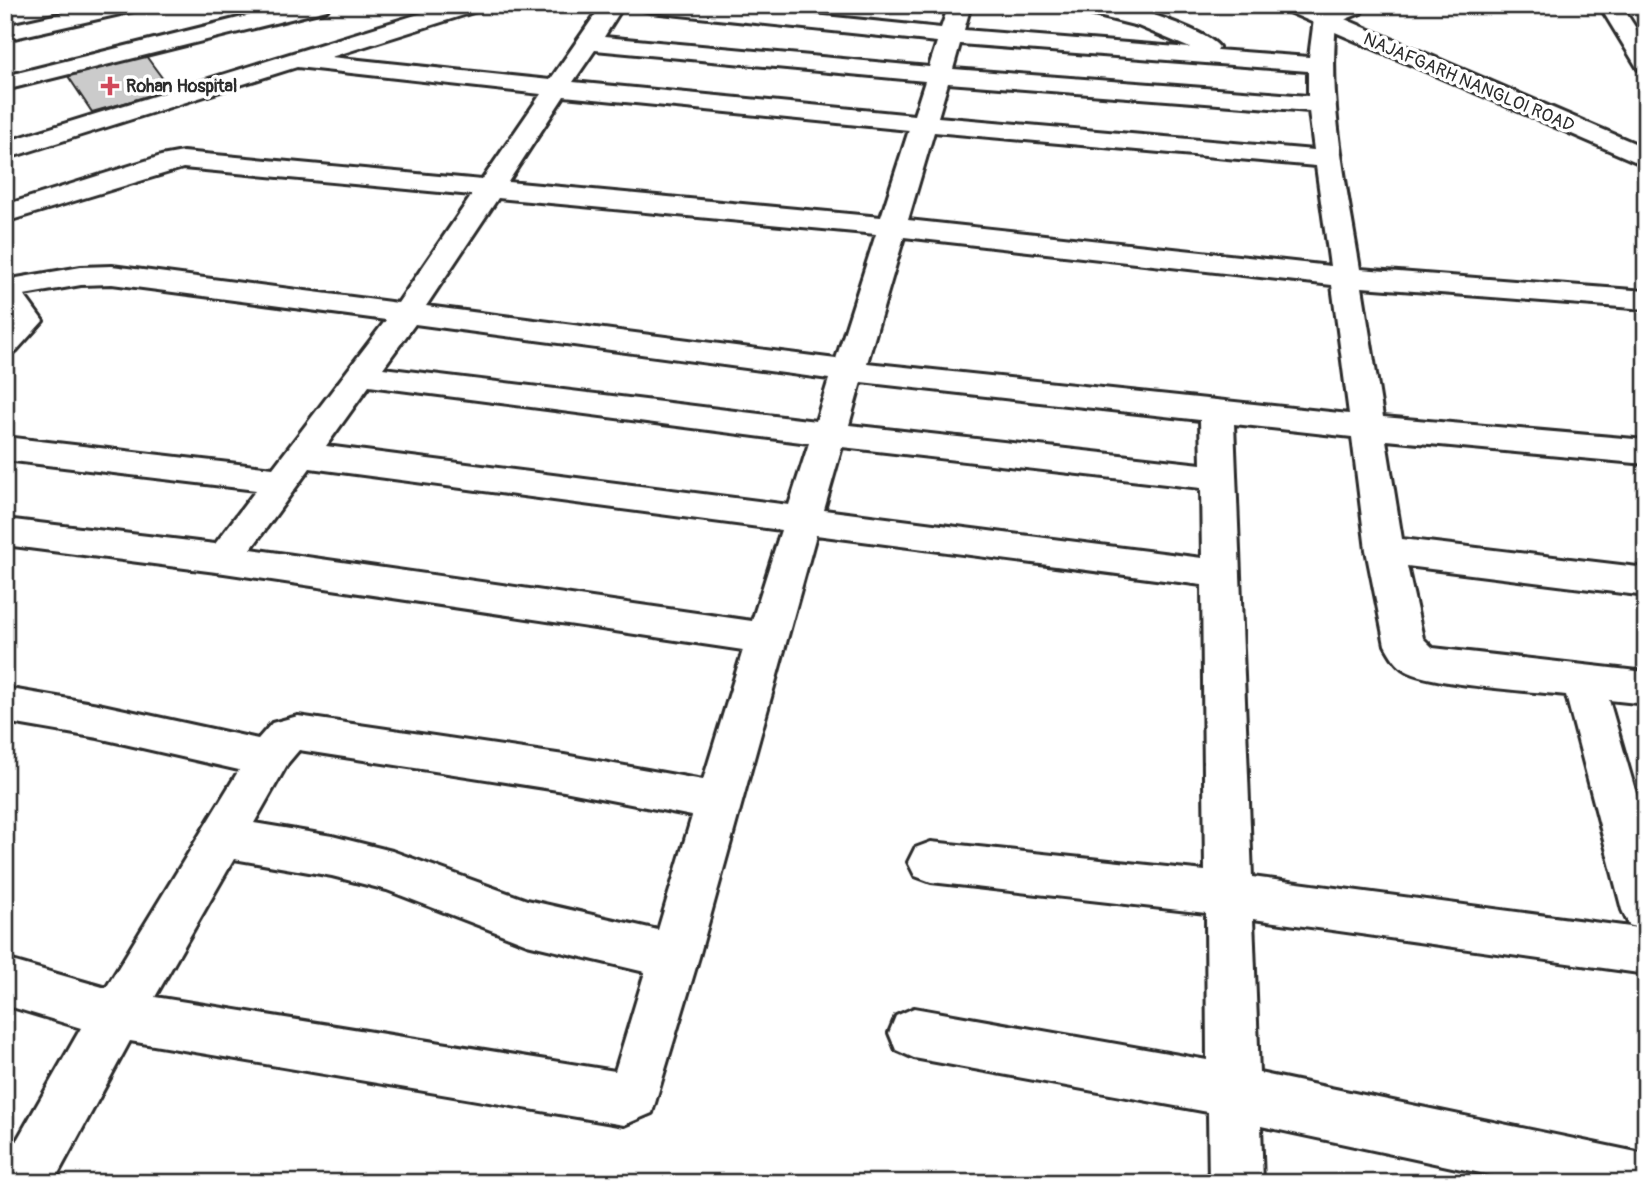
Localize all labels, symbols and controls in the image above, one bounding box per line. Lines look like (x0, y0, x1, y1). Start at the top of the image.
street label: NAJAFGARH NANGLOI ROAD (1360, 28, 1578, 137)
place label: Rohan Hospital (126, 75, 237, 98)
marker: Rohan Hospital (100, 76, 120, 96)

